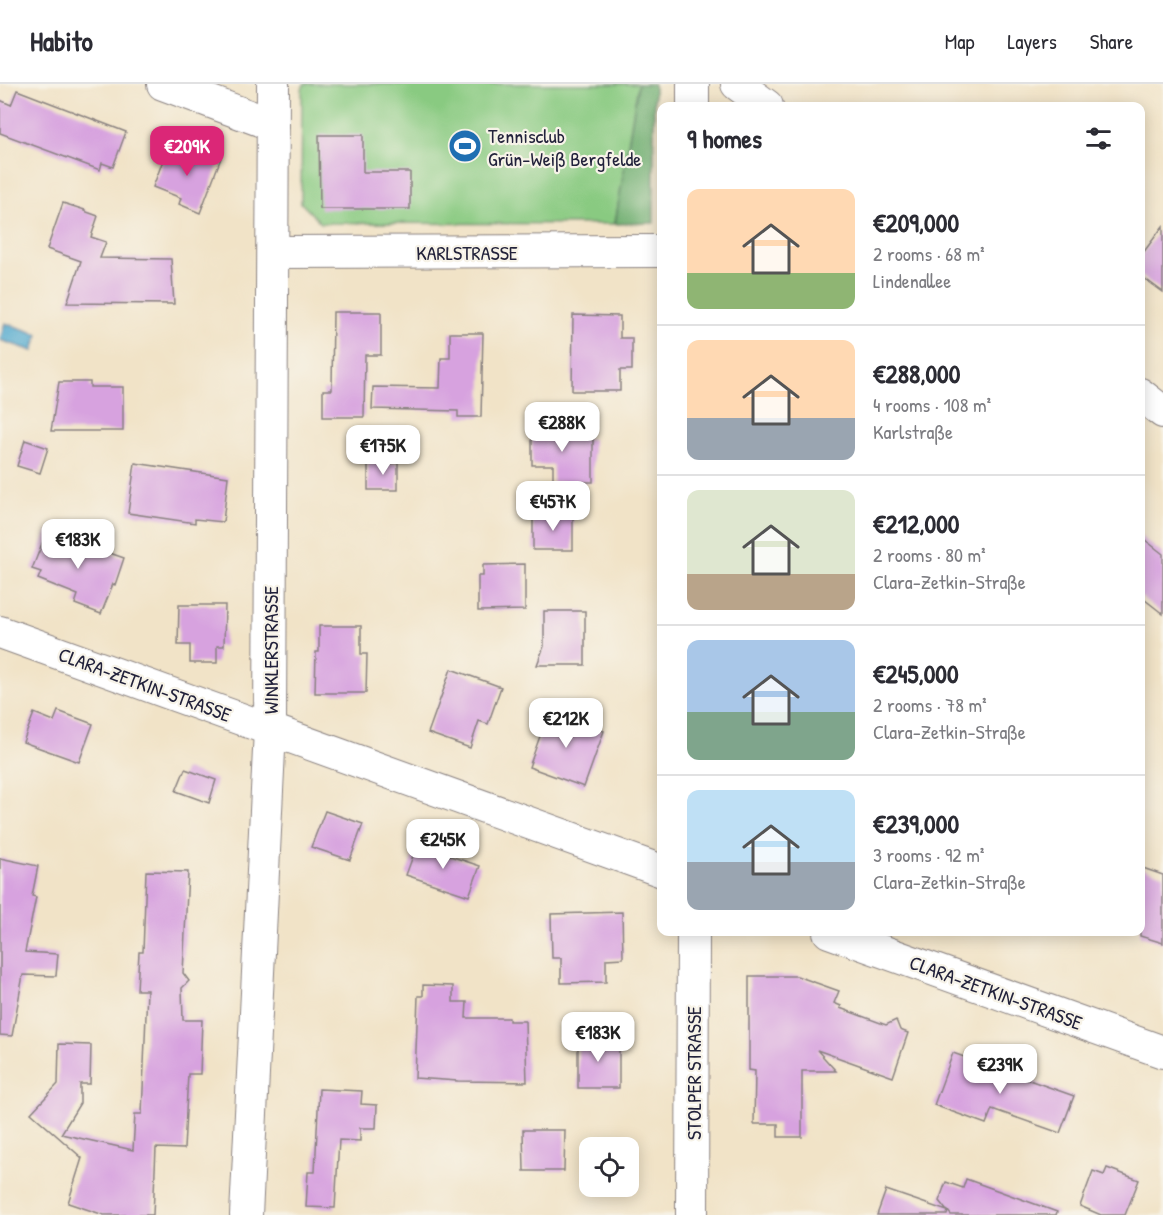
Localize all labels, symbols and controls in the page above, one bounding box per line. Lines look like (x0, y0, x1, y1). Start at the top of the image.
text: Habito (30, 22, 93, 60)
text: Map (945, 27, 974, 56)
text: Layers (1007, 27, 1057, 56)
text: Share (1090, 27, 1133, 56)
text: 9 homes (687, 121, 762, 156)
place label: Tennisclub Grün-Weiß Bergfelde (488, 122, 641, 172)
icon: filters (1082, 122, 1115, 155)
pin: €209K (145, 126, 229, 177)
sports icon: Tennisclub Grün-Weiß Bergfelde (447, 128, 483, 164)
text: €209K (164, 132, 210, 159)
text: €209,000 (873, 205, 959, 240)
icon: home (735, 213, 807, 285)
street label: KARLSTRASSE (416, 239, 518, 266)
text: 2 rooms · 68 m² (873, 240, 985, 267)
text: Lindenallee (873, 267, 951, 294)
text: €288,000 (873, 356, 960, 391)
icon: home (735, 364, 807, 436)
text: 4 rooms · 108 m² (873, 391, 991, 418)
pin: €288K (520, 402, 604, 453)
text: €288K (539, 408, 585, 435)
text: Karlstraße (873, 418, 953, 445)
pin: €175K (341, 425, 425, 476)
text: €175K (360, 431, 406, 458)
pin: €457K (511, 481, 595, 532)
text: €457K (530, 487, 576, 514)
text: €212,000 (873, 506, 959, 541)
icon: home (735, 514, 807, 586)
pin: €183K (36, 519, 120, 570)
text: €183K (56, 525, 100, 552)
text: 2 rooms · 80 m² (873, 541, 986, 568)
text: Clara-Zetkin-Straße (873, 568, 1026, 595)
street label: WINKLERSTRASSE (257, 586, 284, 714)
street label: CLARA-ZETKIN-STRASSE (55, 640, 235, 728)
text: €245,000 (873, 656, 959, 691)
icon: home (735, 664, 807, 736)
text: 2 rooms · 78 m² (873, 691, 987, 718)
pin: €212K (524, 698, 608, 749)
text: €212K (543, 704, 589, 731)
text: Clara-Zetkin-Straße (873, 718, 1026, 745)
text: €239,000 (873, 806, 959, 841)
icon: home (735, 814, 807, 886)
pin: €245K (401, 819, 485, 870)
text: €245K (420, 825, 466, 852)
text: 3 rooms · 92 m² (873, 841, 984, 868)
text: Clara-Zetkin-Straße (873, 868, 1026, 895)
street label: CLARA-ZETKIN-STRASSE (906, 948, 1086, 1036)
street label: STOLPER STRASSE (680, 1006, 707, 1140)
pin: €183K (556, 1012, 640, 1063)
text: €183K (576, 1018, 620, 1045)
pin: €239K (958, 1044, 1042, 1095)
text: €239K (977, 1050, 1023, 1077)
map controls (579, 1137, 639, 1197)
button: locate (579, 1137, 639, 1197)

